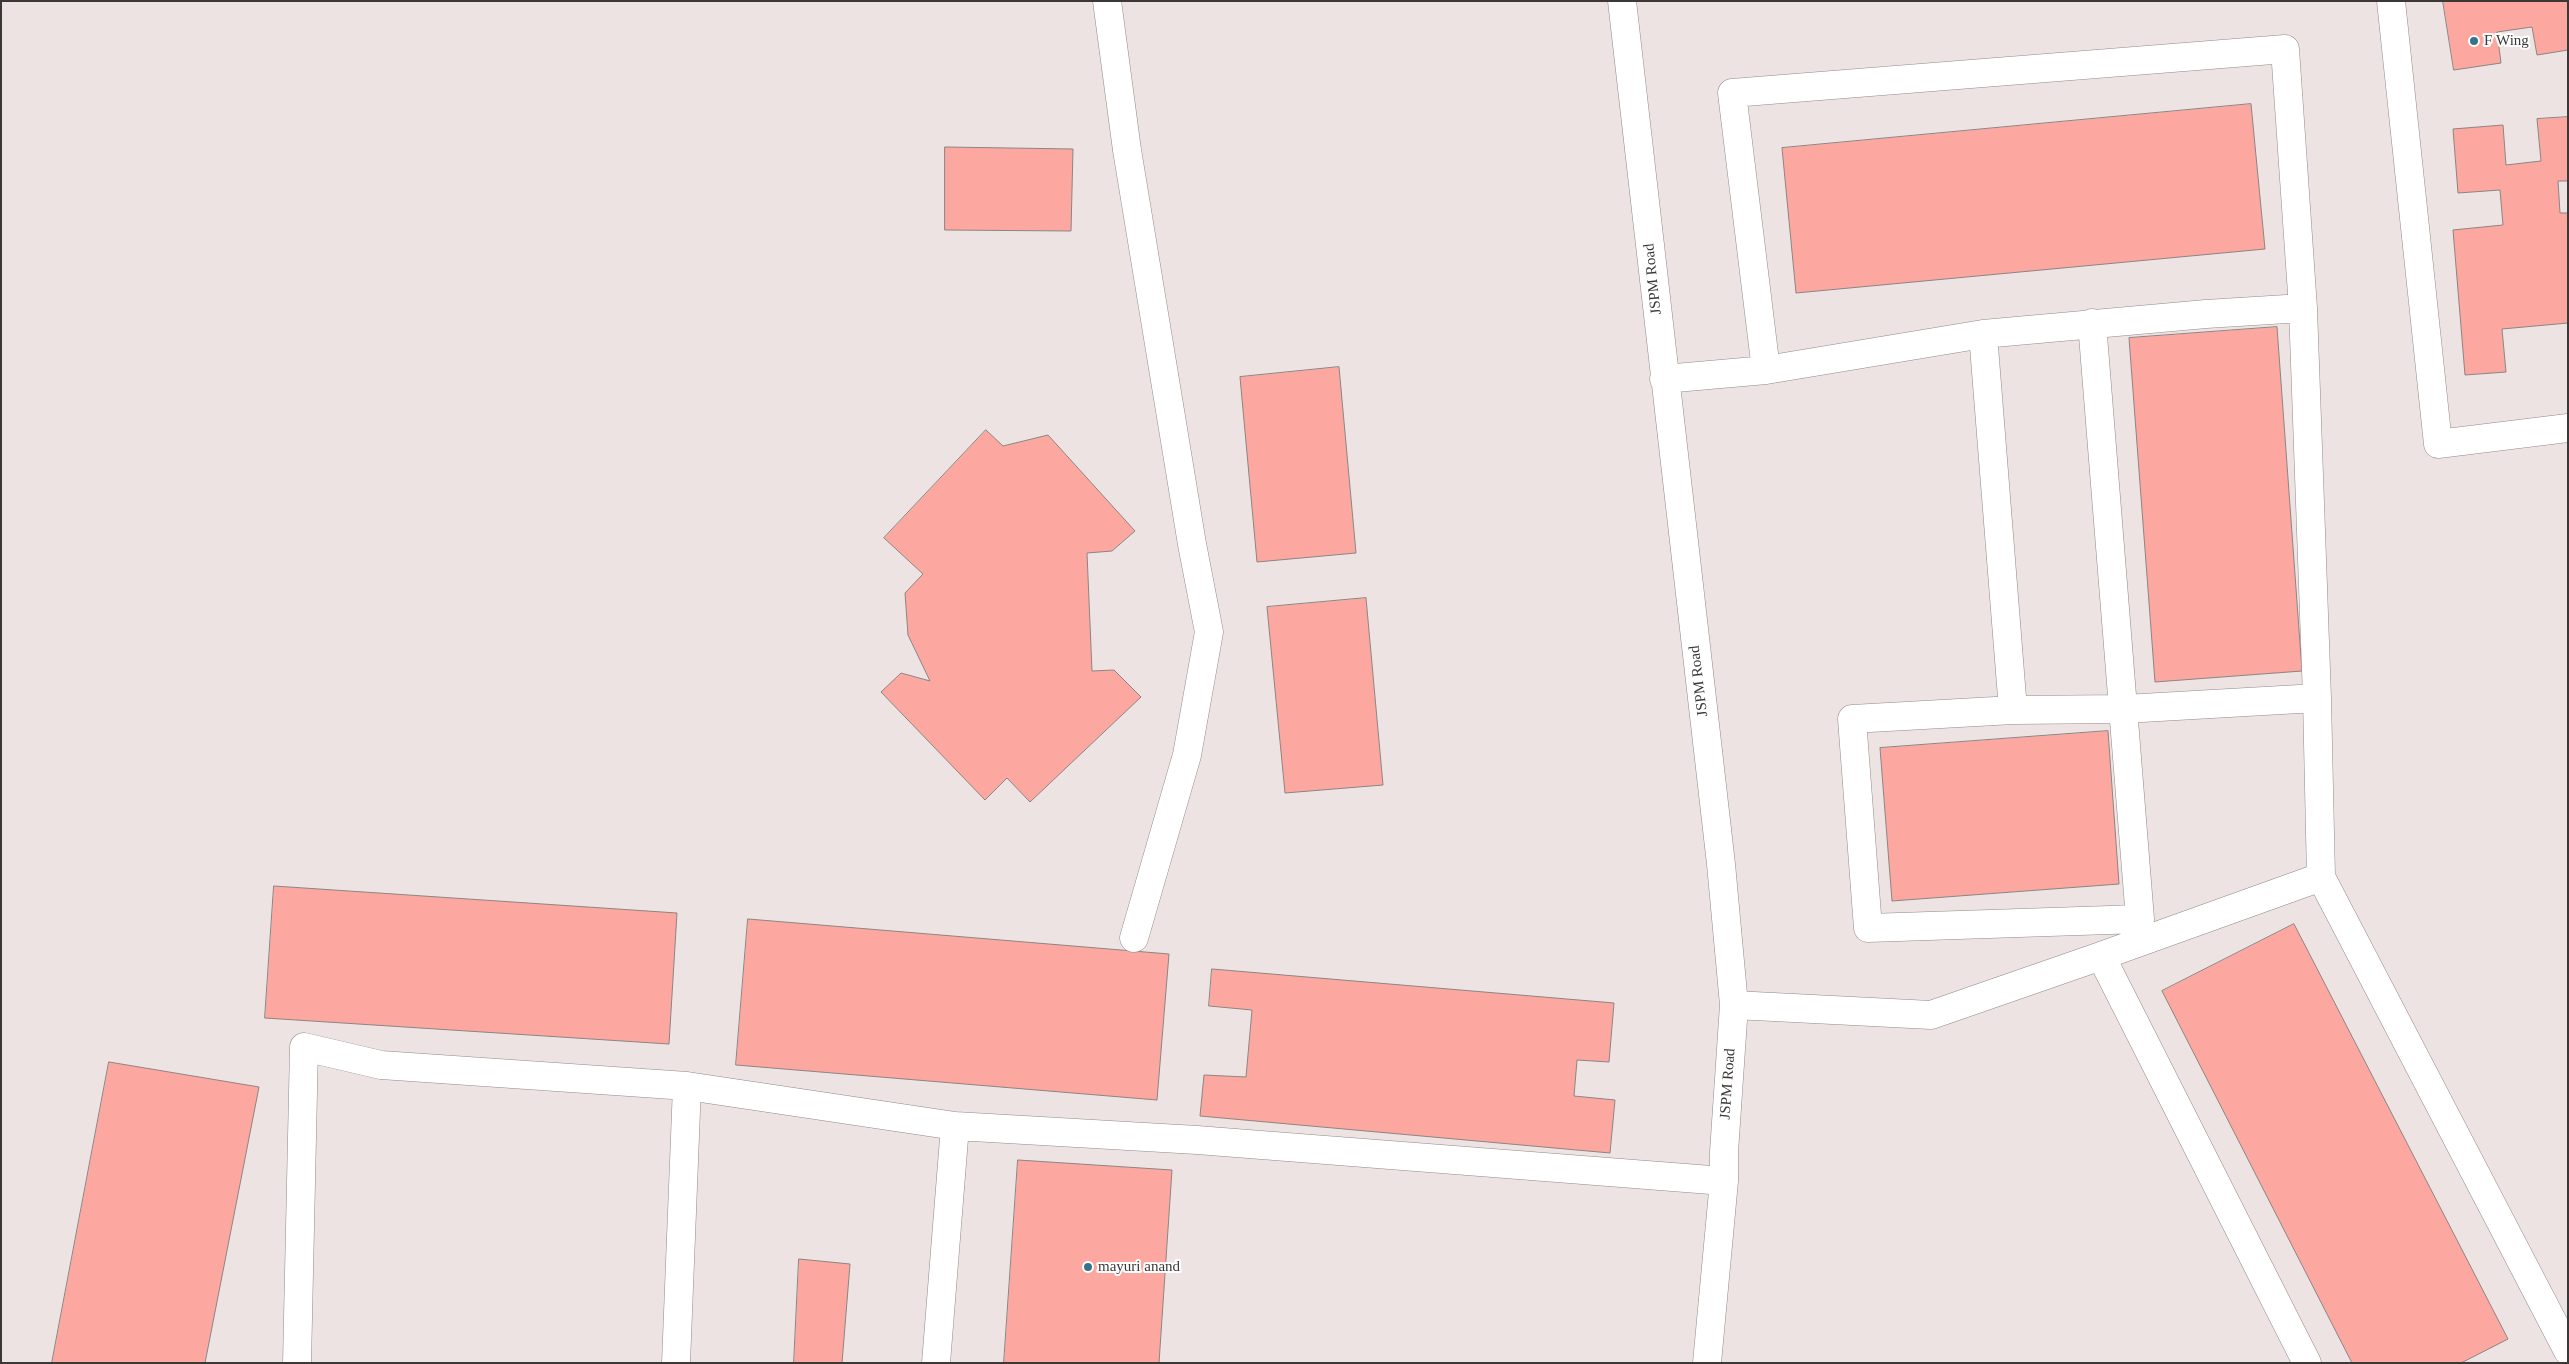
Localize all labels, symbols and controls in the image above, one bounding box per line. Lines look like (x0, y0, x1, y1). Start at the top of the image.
place label: F Wing (2484, 32, 2529, 50)
marker: F Wing (2468, 35, 2480, 47)
street label: JSPM Road (1640, 243, 1666, 315)
street label: JSPM Road (1686, 645, 1712, 717)
street label: JSPM Road (1717, 1048, 1739, 1120)
place label: mayuri anand (1098, 1258, 1180, 1276)
marker: mayuri anand (1082, 1261, 1094, 1273)

